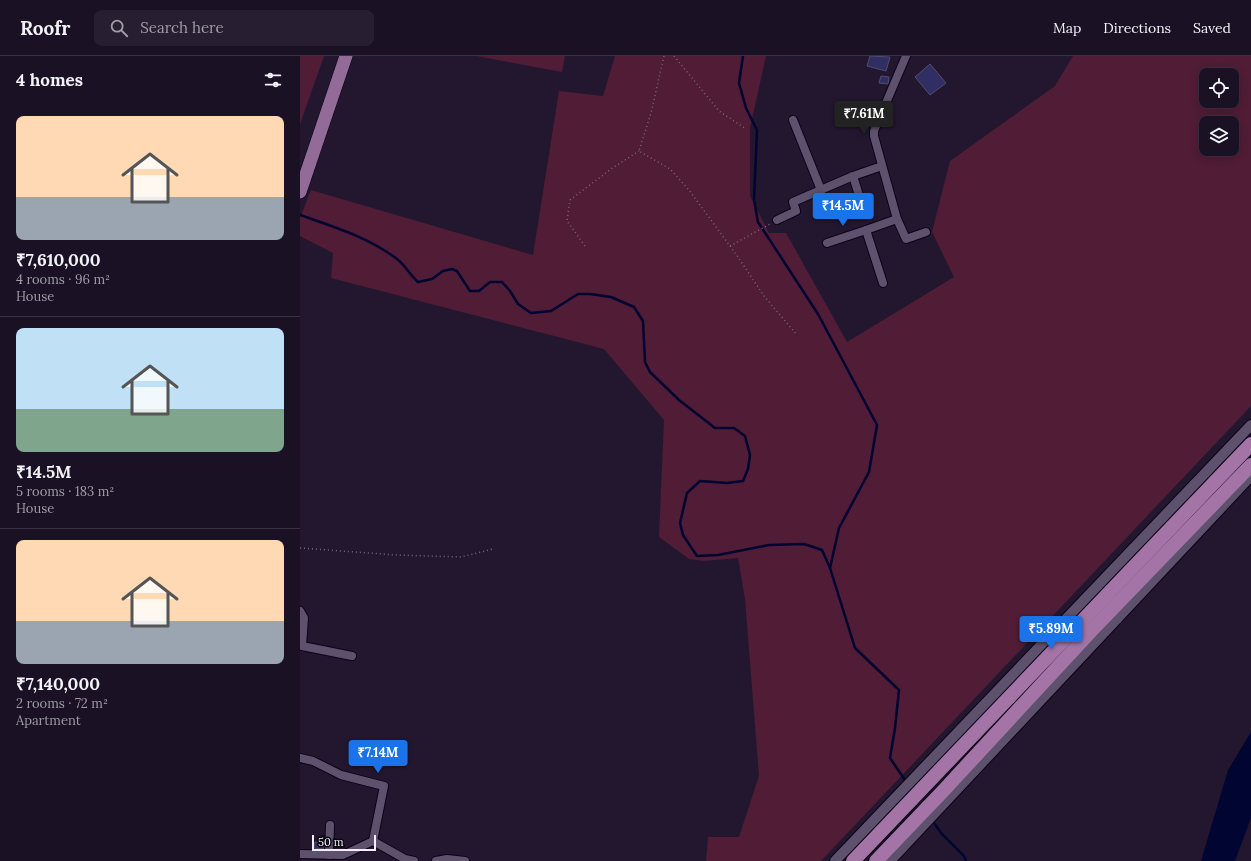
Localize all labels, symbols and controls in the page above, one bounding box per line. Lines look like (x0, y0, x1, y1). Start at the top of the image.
search box (94, 10, 374, 46)
text: Roofr (20, 16, 70, 40)
icon: search (108, 17, 130, 39)
text: Search here (140, 18, 224, 37)
text: Map (1053, 19, 1081, 37)
text: Directions (1103, 19, 1171, 37)
text: Saved (1193, 19, 1231, 37)
map controls (1199, 68, 1239, 156)
button: locate (1199, 68, 1239, 108)
text: 4 homes (16, 69, 83, 91)
icon: filters (262, 69, 284, 91)
pin: ₹7.61M (831, 101, 897, 135)
text: ₹7.61M (843, 105, 885, 122)
button: layers (1199, 116, 1239, 156)
icon: home (114, 142, 186, 214)
pin: ₹14.5M (810, 193, 876, 227)
text: ₹14.5M (822, 197, 864, 214)
text: ₹7,610,000 (16, 249, 101, 271)
text: 4 rooms · 96 m² (16, 271, 110, 288)
text: House (16, 288, 54, 305)
icon: home (114, 354, 186, 426)
text: ₹14.5M (16, 461, 72, 483)
text: 5 rooms · 183 m² (16, 483, 114, 500)
text: House (16, 500, 54, 517)
icon: home (114, 566, 186, 638)
pin: ₹5.89M (1018, 616, 1084, 650)
text: ₹5.89M (1028, 620, 1074, 637)
text: ₹7,140,000 (16, 673, 100, 695)
text: 2 rooms · 72 m² (16, 695, 108, 712)
text: Apartment (16, 712, 81, 729)
pin: ₹7.14M (345, 740, 411, 774)
text: ₹7.14M (358, 744, 398, 761)
scale bar (312, 833, 376, 852)
text: 50 m (318, 835, 344, 849)

